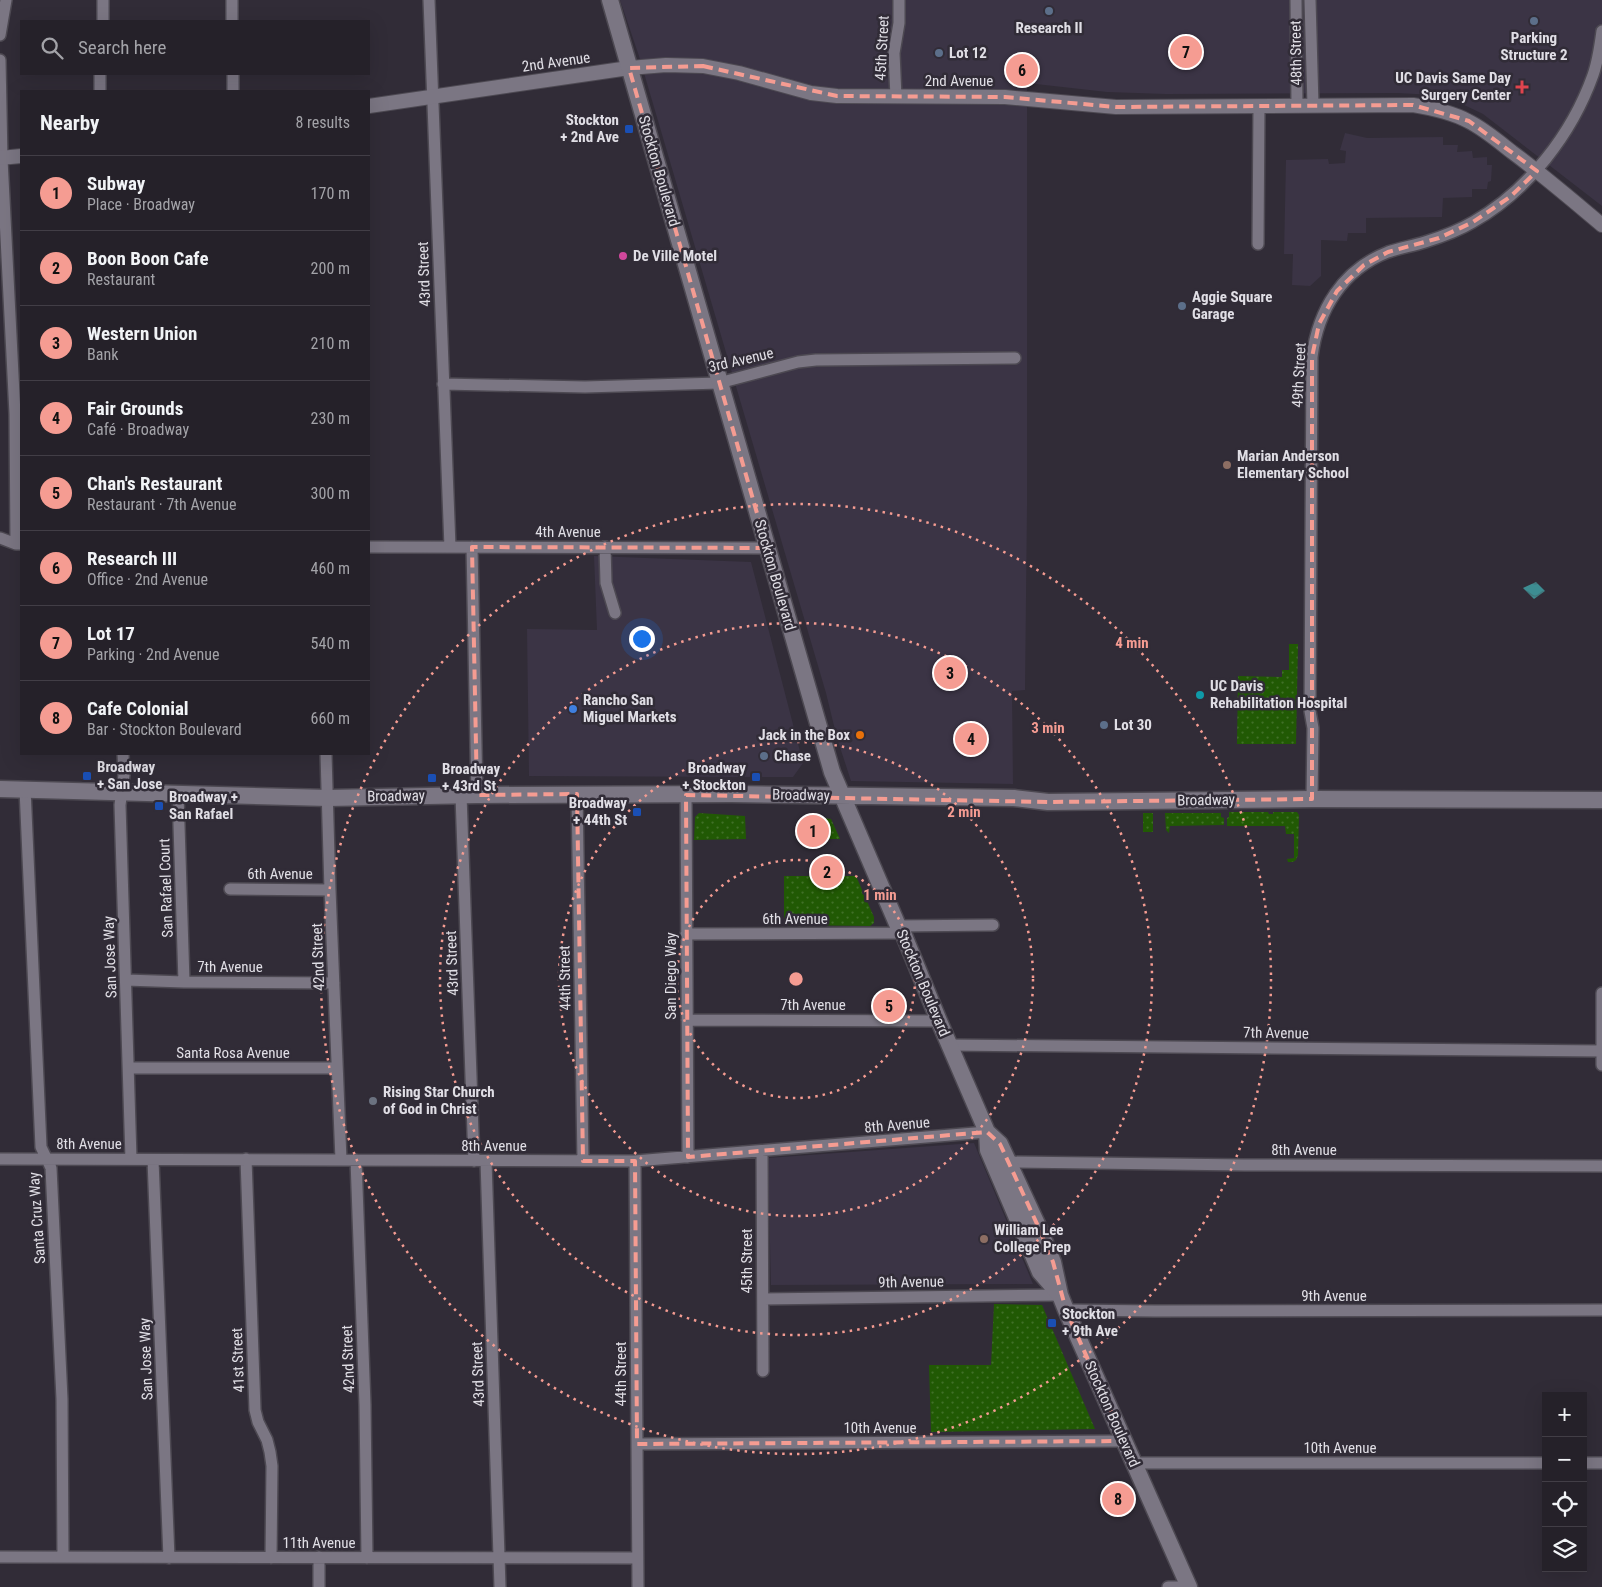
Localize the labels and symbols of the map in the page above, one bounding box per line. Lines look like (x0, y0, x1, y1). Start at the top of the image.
marker: Research II (1043, 5, 1055, 17)
street label: 45th Street (871, 15, 893, 81)
marker: Parking Structure 2 (1528, 15, 1540, 27)
place label: Research II (1015, 19, 1083, 37)
street label: 48th Street (1286, 20, 1306, 86)
place label: Parking Structure 2 (1501, 29, 1567, 64)
pin: 7 (1170, 33, 1202, 71)
place label: Lot 12 (949, 44, 987, 62)
marker: Lot 12 (933, 47, 945, 59)
street label: 2nd Avenue (521, 48, 591, 76)
pin: 6 (1006, 51, 1038, 89)
place label: UC Davis Same Day Surgery Center (1395, 69, 1511, 104)
street label: 2nd Avenue (925, 72, 993, 90)
marker: UC Davis Same Day Surgery Center (1515, 80, 1529, 94)
place label: Stockton + 2nd Ave (560, 111, 619, 146)
street label: Stockton Boulevard (635, 113, 683, 229)
marker: Stockton + 2nd Ave (623, 123, 635, 135)
street label: 43rd Street (414, 241, 434, 307)
place label: De Ville Motel (633, 247, 717, 265)
marker: De Ville Motel (617, 250, 629, 262)
place label: Aggie Square Garage (1192, 288, 1272, 323)
marker: Aggie Square Garage (1176, 300, 1188, 312)
street label: 49th Street (1288, 342, 1310, 408)
street label: 3rd Avenue (707, 344, 775, 376)
place label: Marian Anderson Elementary School (1237, 447, 1349, 482)
marker: Marian Anderson Elementary School (1221, 459, 1233, 471)
street label: Stockton Boulevard (751, 517, 799, 633)
street label: 4th Avenue (535, 523, 601, 541)
your location (629, 626, 655, 652)
text: 4 min (1115, 634, 1149, 652)
pin: 3 (934, 654, 966, 692)
place label: UC Davis Rehabilitation Hospital (1210, 677, 1347, 712)
marker: UC Davis Rehabilitation Hospital (1194, 689, 1206, 701)
place label: Rancho San Miguel Markets (583, 691, 677, 726)
marker: Rancho San Miguel Markets (567, 703, 579, 715)
place label: Lot 30 (1114, 716, 1152, 734)
text: 3 min (1031, 719, 1065, 737)
marker: Lot 30 (1098, 719, 1110, 731)
pin: 4 (955, 720, 987, 758)
place label: Jack in the Box (758, 726, 850, 744)
marker: Jack in the Box (854, 729, 866, 741)
place label: Chase (774, 747, 811, 765)
marker: Chase (758, 750, 770, 762)
place label: Broadway + San Jose (97, 758, 162, 793)
place label: Broadway + Stockton (682, 759, 746, 794)
place label: Broadway + 43rd St (442, 760, 501, 795)
marker: Broadway + San Jose (81, 770, 93, 782)
marker: Broadway + Stockton (750, 771, 762, 783)
marker: Broadway + 43rd St (426, 772, 438, 784)
street label: Broadway (772, 785, 830, 805)
street label: Broadway (367, 786, 425, 806)
place label: Broadway + San Rafael (169, 788, 238, 823)
street label: Broadway (1177, 790, 1235, 810)
place label: Broadway + 44th St (569, 794, 627, 829)
marker: Broadway + San Rafael (153, 800, 165, 812)
text: 2 min (947, 803, 981, 821)
marker: Broadway + 44th St (631, 806, 643, 818)
pin: 1 (797, 812, 829, 850)
street label: San Rafael Court (155, 838, 177, 938)
pin: 2 (811, 853, 843, 891)
street label: 6th Avenue (247, 865, 313, 883)
text: 1 min (863, 886, 897, 904)
street label: 6th Avenue (762, 910, 828, 928)
street label: San Jose Way (100, 916, 120, 998)
street label: 42nd Street (308, 923, 328, 991)
street label: Stockton Boulevard (892, 927, 954, 1039)
street label: 43rd Street (442, 930, 462, 996)
street label: San Diego Way (662, 932, 680, 1020)
street label: 44th Street (555, 945, 575, 1011)
street label: 7th Avenue (197, 958, 263, 976)
centre of rings (787, 970, 805, 988)
pin: 5 (873, 987, 905, 1025)
street label: 7th Avenue (780, 996, 846, 1014)
street label: 7th Avenue (1243, 1023, 1309, 1043)
street label: Santa Rosa Avenue (176, 1044, 290, 1062)
place label: Rising Star Church of God in Christ (383, 1083, 495, 1118)
marker: Rising Star Church of God in Christ (367, 1095, 379, 1107)
street label: 8th Avenue (863, 1113, 931, 1137)
street label: 8th Avenue (56, 1135, 122, 1153)
street label: 8th Avenue (461, 1137, 527, 1155)
street label: 8th Avenue (1271, 1141, 1337, 1159)
street label: Santa Cruz Way (25, 1171, 49, 1265)
place label: William Lee College Prep (994, 1221, 1071, 1256)
street label: 45th Street (738, 1228, 756, 1294)
marker: William Lee College Prep (978, 1233, 990, 1245)
street label: 9th Avenue (878, 1272, 944, 1292)
street label: 9th Avenue (1301, 1287, 1367, 1305)
place label: Stockton + 9th Ave (1062, 1305, 1118, 1340)
marker: Stockton + 9th Ave (1046, 1317, 1058, 1329)
street label: San Jose Way (136, 1318, 156, 1400)
street label: 42nd Street (338, 1325, 358, 1393)
street label: 41st Street (228, 1327, 248, 1393)
street label: 43rd Street (468, 1341, 488, 1407)
street label: 44th Street (612, 1341, 630, 1407)
street label: Stockton Boulevard (1080, 1358, 1144, 1470)
street label: 10th Avenue (843, 1419, 917, 1437)
street label: 10th Avenue (1303, 1439, 1377, 1457)
pin: 8 (1102, 1480, 1134, 1518)
street label: 11th Avenue (282, 1534, 356, 1552)

